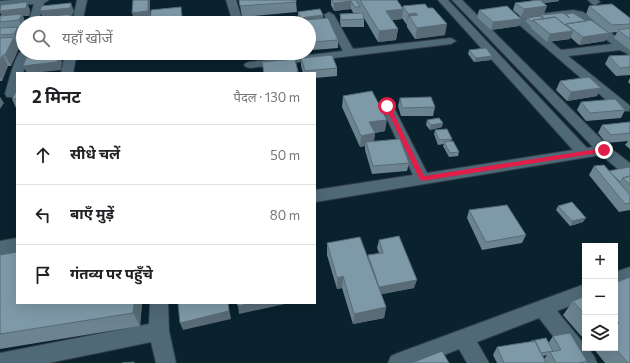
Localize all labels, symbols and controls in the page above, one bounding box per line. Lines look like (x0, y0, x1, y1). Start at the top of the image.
search box (16, 16, 316, 60)
icon: search (30, 27, 52, 49)
text: यहाँ खोजें (62, 28, 113, 46)
text: 2 मिनट (32, 86, 81, 107)
text: पैदल · 130 m (234, 89, 300, 105)
route start (378, 97, 396, 115)
route end (595, 141, 613, 159)
icon: ahead (32, 144, 54, 166)
text: सीधे चलें (70, 144, 120, 162)
text: 50 m (270, 147, 300, 163)
icon: left (32, 204, 54, 226)
text: बाएँ मुड़ें (70, 204, 114, 222)
text: 80 m (270, 207, 300, 223)
map controls (582, 243, 618, 351)
button: + (582, 243, 618, 279)
icon: arrive (32, 264, 54, 286)
text: गंतव्य पर पहुँचे (70, 264, 153, 282)
button: − (582, 279, 618, 315)
button: layers (582, 315, 618, 351)

